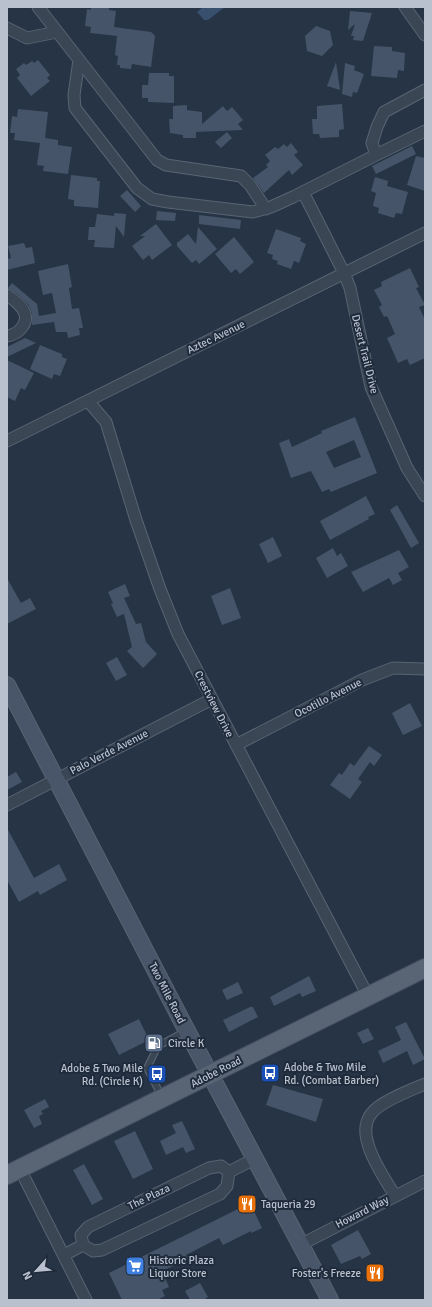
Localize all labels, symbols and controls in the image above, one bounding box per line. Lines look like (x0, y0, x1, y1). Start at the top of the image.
street label: Desert Trail Drive (349, 313, 381, 395)
street label: Aztec Avenue (185, 317, 247, 357)
street label: Crestview Drive (192, 669, 236, 739)
street label: Ocotillo Avenue (292, 675, 364, 721)
street label: Palo Verde Avenue (68, 727, 150, 777)
street label: Two Mile Road (146, 960, 188, 1026)
fuel station icon: Circle K (143, 1032, 165, 1054)
place label: Circle K (168, 1037, 205, 1050)
street label: Adobe Road (188, 1054, 244, 1090)
place label: Adobe & Two Mile Rd. (Combat Barber) (284, 1061, 379, 1087)
place label: Adobe & Two Mile Rd. (Circle K) (61, 1062, 143, 1088)
bus stop icon: Adobe & Two Mile Rd. (Combat Barber) (259, 1062, 281, 1084)
bus stop icon: Adobe & Two Mile Rd. (Circle K) (146, 1063, 168, 1085)
street label: The Plaza (126, 1181, 172, 1213)
restaurant icon: Taqueria 29 (236, 1193, 258, 1215)
street label: Howard Way (333, 1193, 392, 1231)
place label: Taqueria 29 (261, 1198, 316, 1211)
north arrow (16, 1251, 56, 1291)
place label: Historic Plaza Liquor Store (149, 1254, 214, 1280)
supermarket icon: Historic Plaza Liquor Store (124, 1255, 146, 1277)
restaurant icon: Foster's Freeze (364, 1262, 386, 1284)
place label: Foster's Freeze (292, 1267, 361, 1280)
text: N (20, 1269, 35, 1282)

